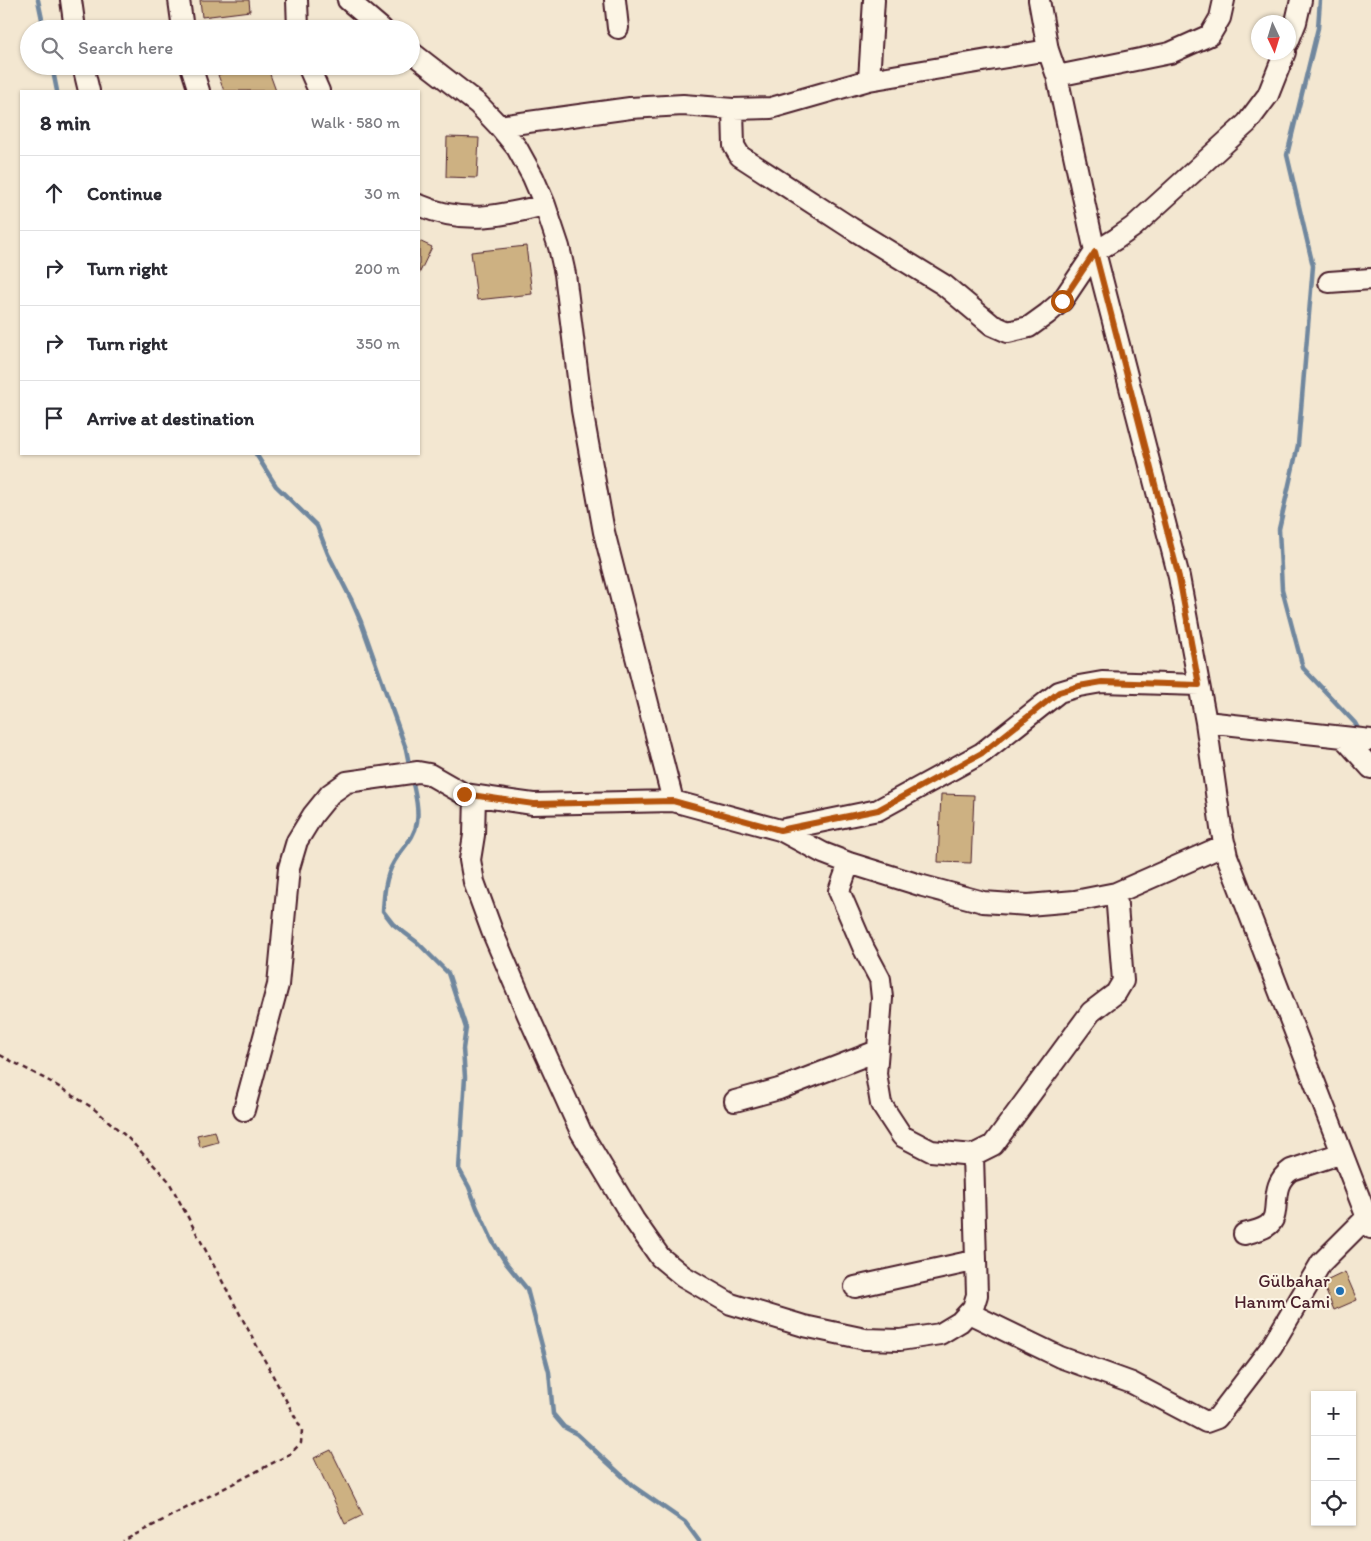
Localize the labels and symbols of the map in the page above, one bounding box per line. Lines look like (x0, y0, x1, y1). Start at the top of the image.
north arrow (1251, 15, 1296, 60)
route start (1051, 290, 1074, 313)
route end (453, 783, 476, 806)
place label: Gülbahar Hanım Cami (1234, 1270, 1331, 1313)
marker: Gülbahar Hanım Cami (1334, 1285, 1346, 1297)

